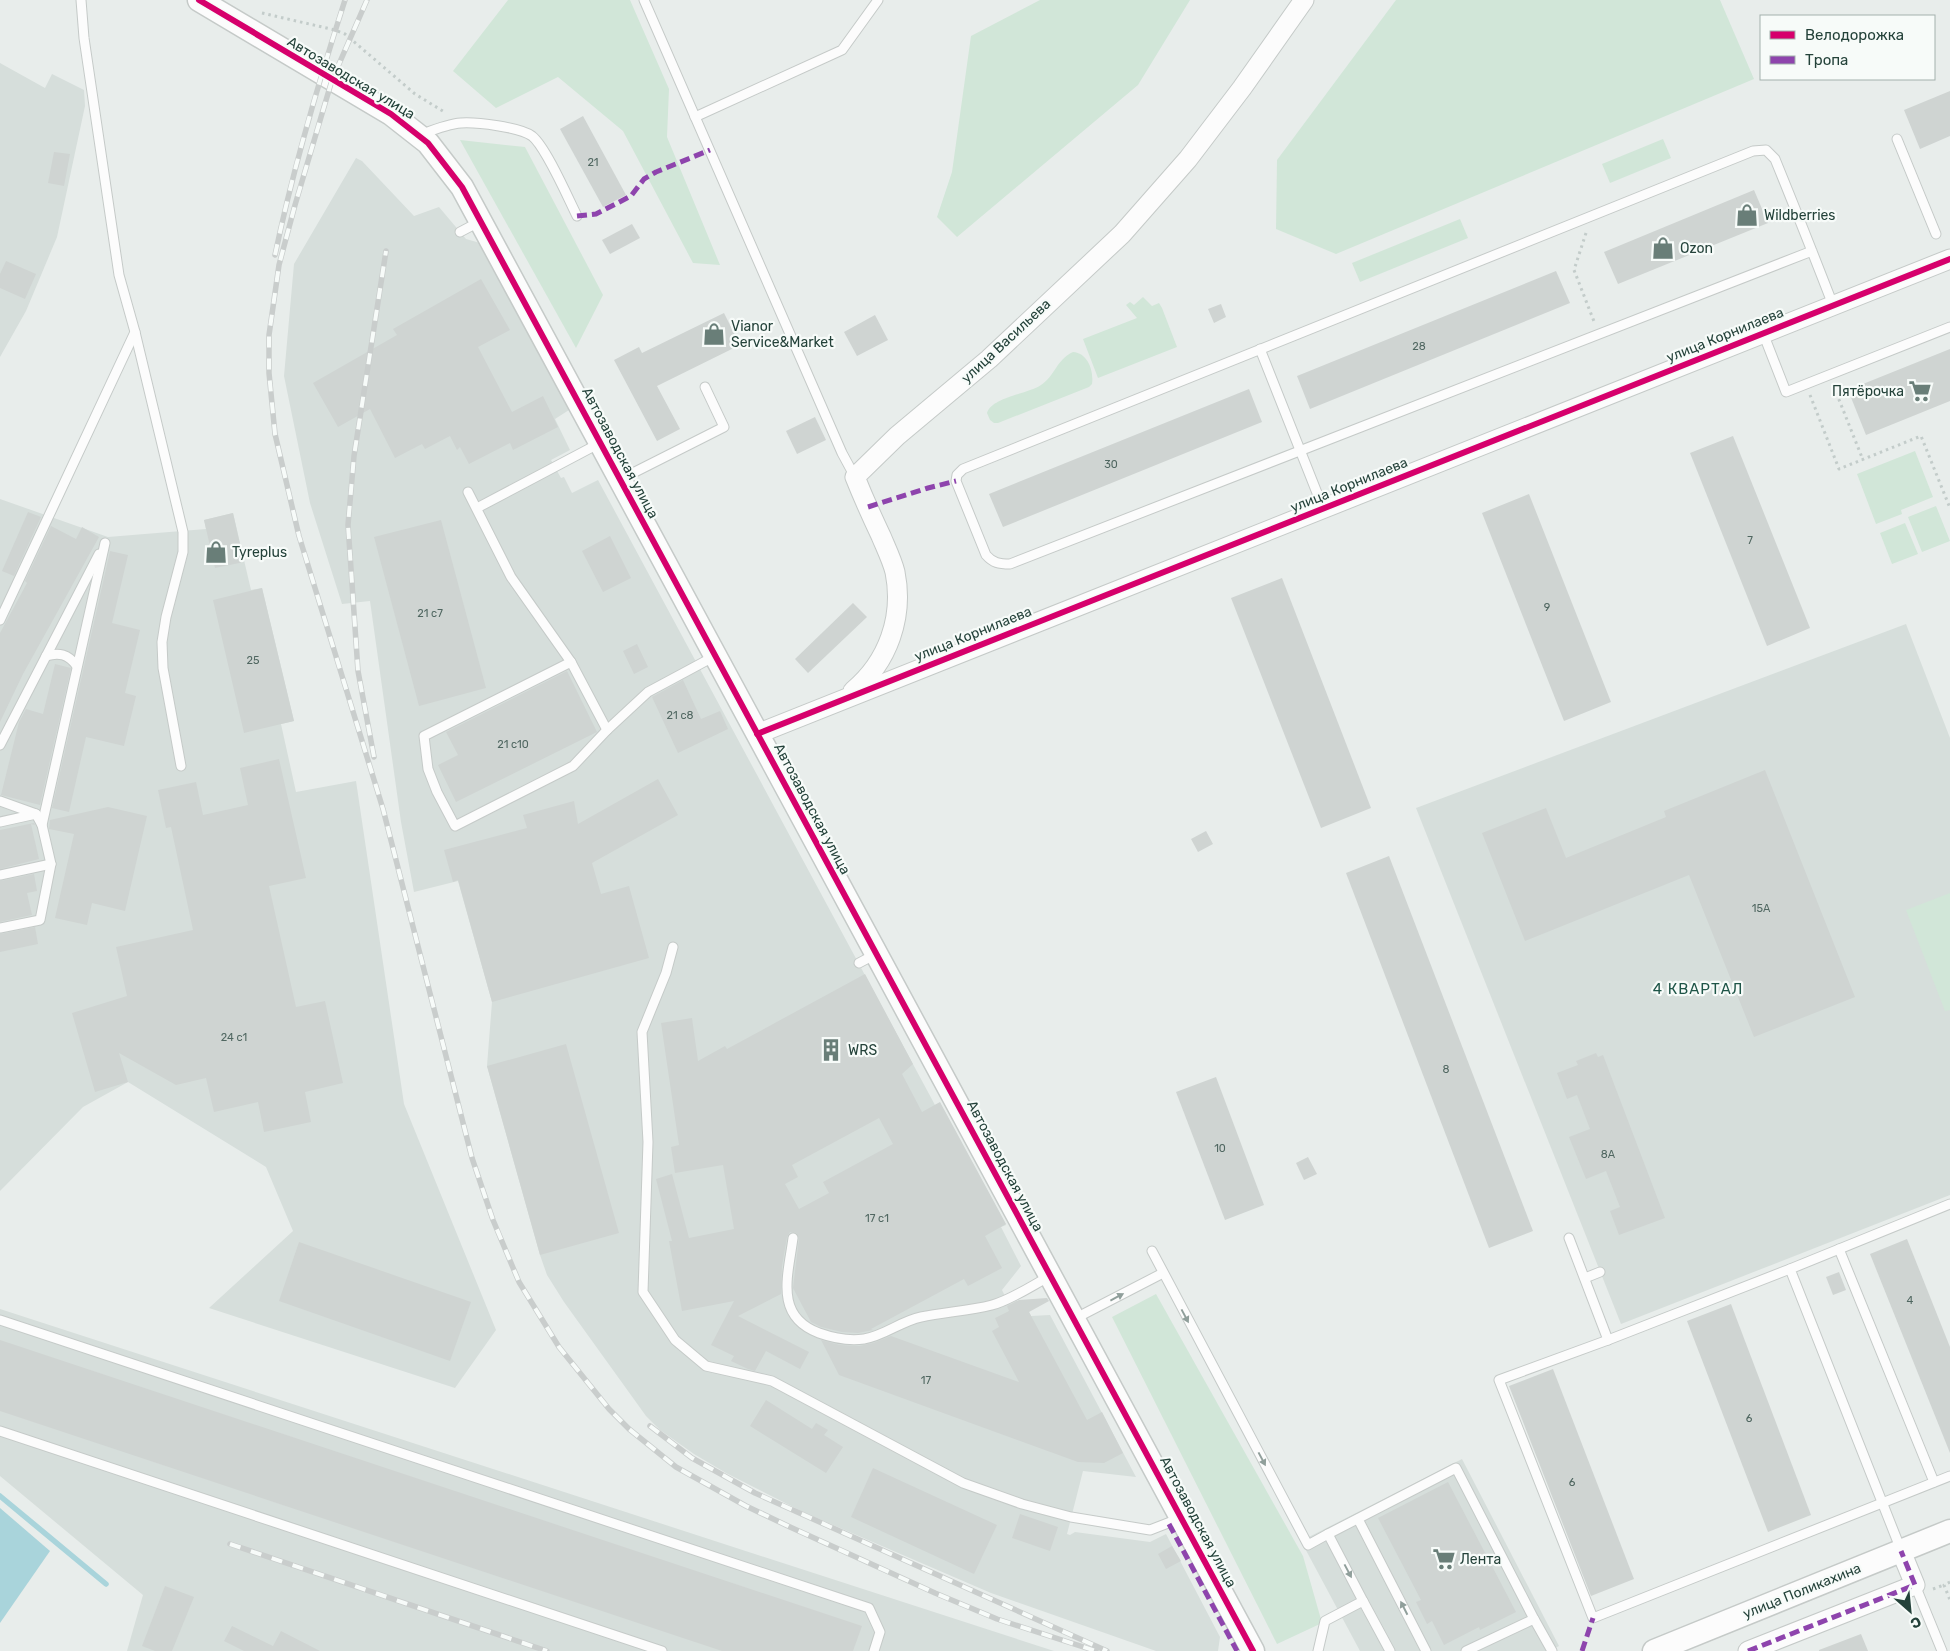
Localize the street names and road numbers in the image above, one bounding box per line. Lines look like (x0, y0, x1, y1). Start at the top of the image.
street label: Автозаводская улица (284, 33, 418, 123)
street label: улица Васильева (958, 295, 1054, 387)
street label: улица Корнилаева (1664, 304, 1786, 366)
street label: Автозаводская улица (578, 385, 662, 521)
street label: улица Корнилаева (1288, 454, 1410, 516)
street label: улица Корнилаева (912, 603, 1034, 665)
street label: Автозаводская улица (770, 741, 854, 877)
street label: Автозаводская улица (963, 1098, 1047, 1234)
street label: Автозаводская улица (1156, 1454, 1240, 1590)
street label: улица Поликахина (1740, 1560, 1864, 1622)

